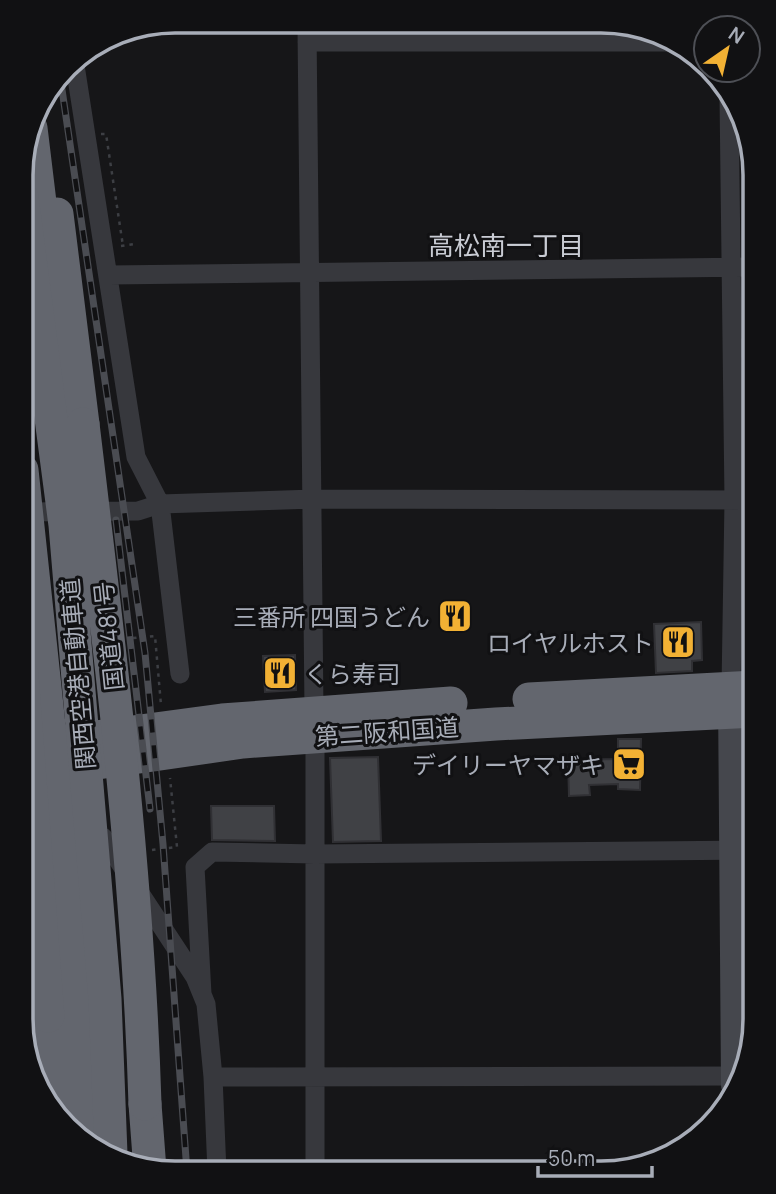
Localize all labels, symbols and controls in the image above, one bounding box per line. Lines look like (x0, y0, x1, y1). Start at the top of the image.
north arrow (692, 14, 762, 84)
text: N (724, 20, 749, 50)
district label: 高松南一丁目 (428, 227, 584, 263)
street label: 関西空港自動車道 (52, 577, 102, 771)
street label: 国道481号 (86, 580, 130, 692)
restaurant icon: 三番所 四国うどん (436, 597, 474, 635)
place label: 三番所 四国うどん (233, 600, 430, 633)
restaurant icon: ロイヤルホスト (659, 623, 697, 661)
place label: ロイヤルホスト (487, 626, 654, 659)
restaurant icon: くら寿司 (261, 654, 299, 692)
place label: くら寿司 (304, 657, 400, 690)
street label: 第二阪和国道 (314, 710, 460, 752)
supermarket icon: デイリーヤマザキ (610, 745, 648, 783)
place label: デイリーヤマザキ (412, 748, 604, 781)
scale bar (538, 1134, 652, 1178)
text: 50 m (548, 1144, 595, 1172)

